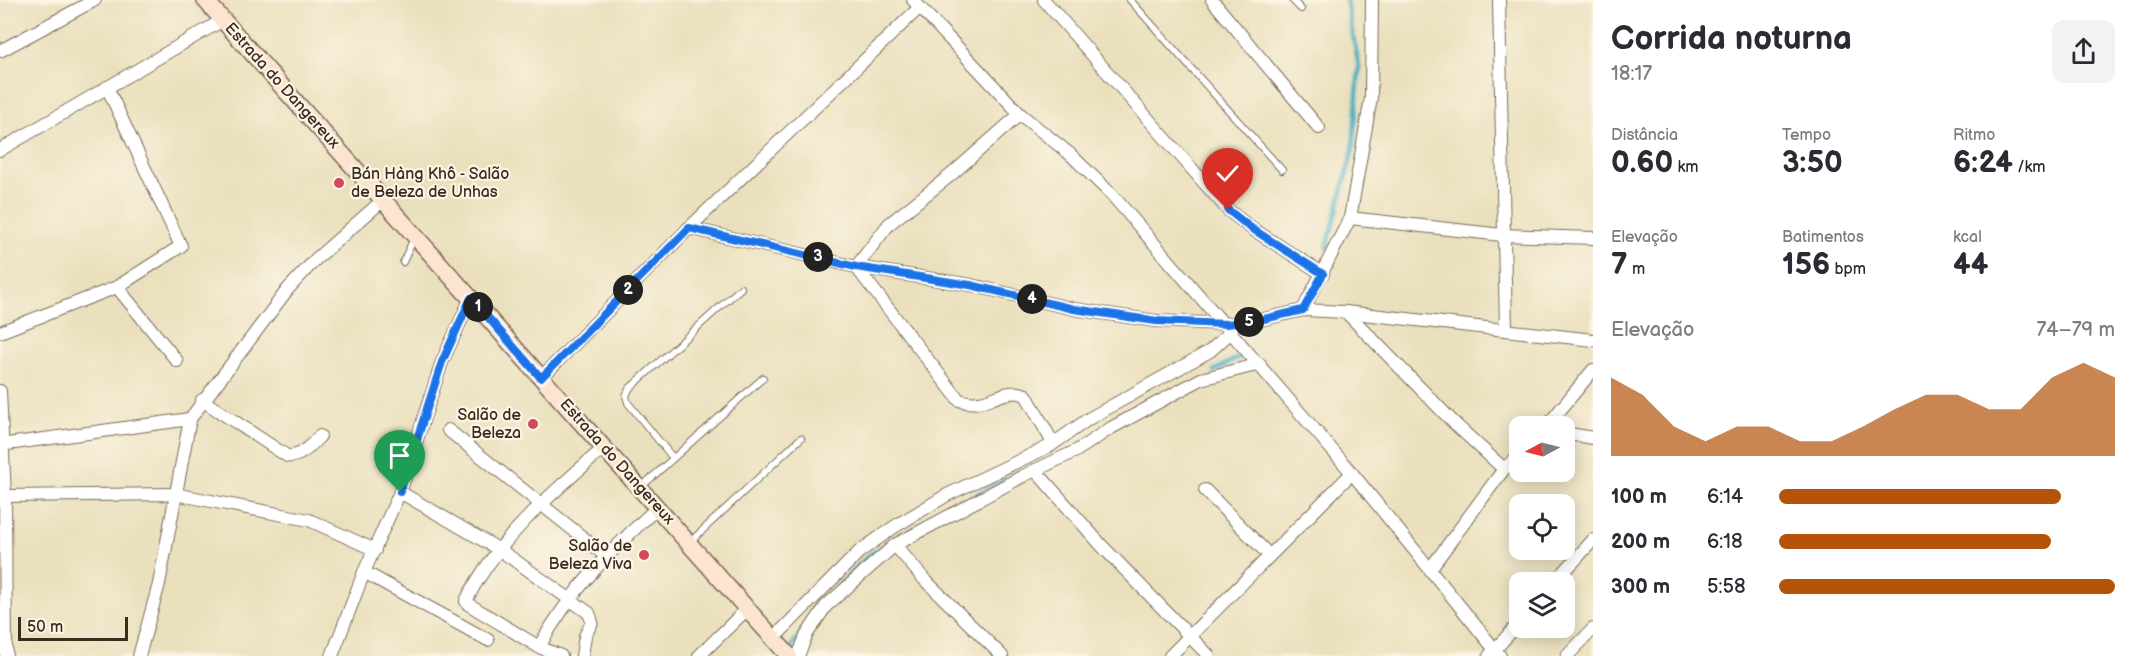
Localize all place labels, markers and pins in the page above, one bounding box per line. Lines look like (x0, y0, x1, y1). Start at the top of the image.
pin (1202, 148, 1253, 210)
place label: Bán Hàng Khô - Salão de Beleza de Unhas (351, 165, 509, 202)
marker: Bán Hàng Khô - Salão de Beleza de Unhas (332, 176, 346, 190)
pin: 3 (803, 242, 833, 272)
pin: 2 (613, 275, 643, 305)
pin: 4 (1017, 284, 1047, 314)
pin: 1 (463, 292, 493, 322)
pin: 5 (1234, 307, 1264, 337)
place label: Salão de Beleza (458, 406, 521, 443)
marker: Salão de Beleza (526, 417, 540, 431)
pin (374, 430, 425, 492)
place label: Salão de Beleza Viva (549, 537, 632, 574)
marker: Salão de Beleza Viva (637, 548, 651, 562)

